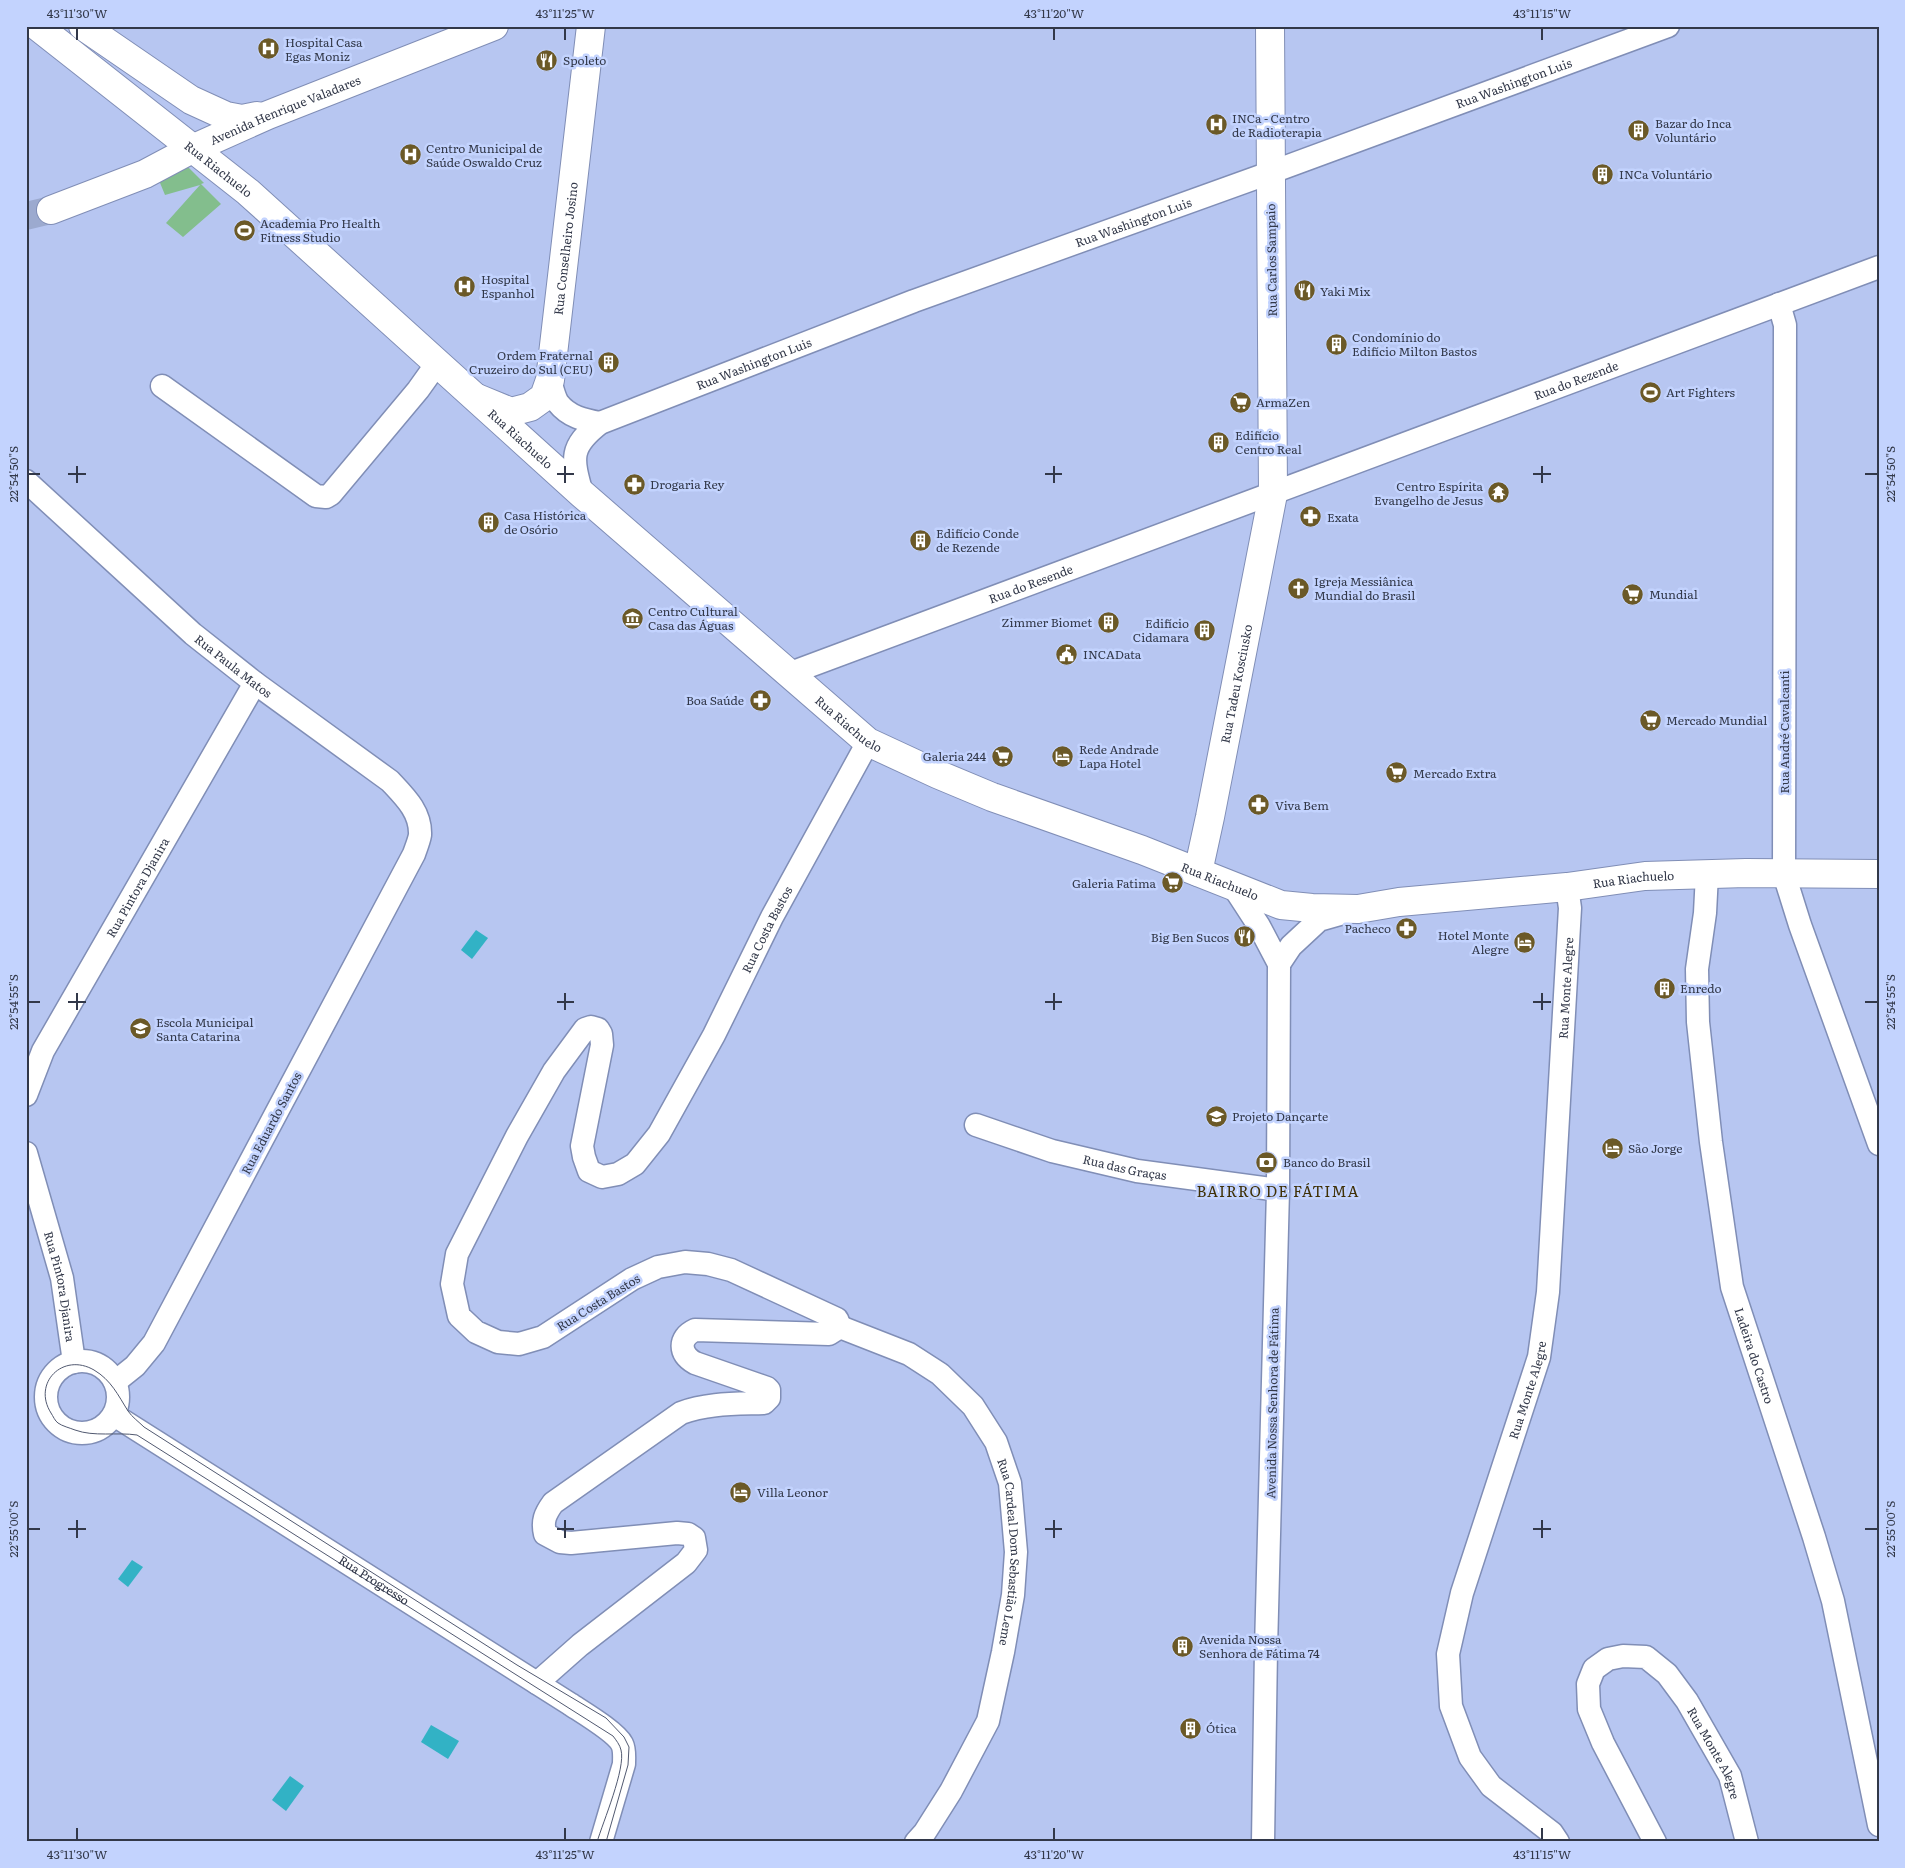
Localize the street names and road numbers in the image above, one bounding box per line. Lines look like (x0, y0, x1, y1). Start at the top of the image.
street label: Rua Washington Luis (1453, 53, 1575, 113)
street label: Avenida Henrique Valadares (207, 70, 364, 149)
street label: Rua Riachuelo (181, 136, 256, 201)
street label: Rua Conselheiro Josino (549, 181, 582, 316)
street label: Rua Washington Luis (1073, 193, 1194, 251)
street label: Rua Carlos Sampaio (1261, 203, 1281, 317)
street label: Rua Washington Luis (693, 332, 815, 394)
street label: Rua do Rezende (1531, 356, 1621, 404)
street label: Rua Riachuelo (484, 404, 557, 473)
street label: Rua do Resende (986, 560, 1075, 607)
street label: Rua Tadeu Kosciusko (1216, 623, 1256, 745)
street label: Rua Paula Matos (191, 630, 276, 702)
street label: Rua André Cavalcanti (1775, 671, 1793, 793)
street label: Rua Riachuelo (811, 691, 885, 756)
street label: Rua Pintora Djanira (101, 833, 174, 941)
street label: Rua Riachuelo (1179, 857, 1261, 904)
street label: Rua Riachuelo (1592, 866, 1674, 892)
street label: Rua Costa Bastos (737, 882, 797, 976)
street label: Rua Monte Alegre (1554, 937, 1577, 1039)
street label: Rua Eduardo Santos (236, 1068, 306, 1177)
street label: Rua das Graças (1081, 1150, 1168, 1184)
street label: Rua Pintora Djanira (40, 1229, 80, 1344)
street label: Rua Costa Bastos (553, 1269, 644, 1335)
street label: Ladeira do Castro (1730, 1305, 1779, 1406)
street label: Avenida Nossa Senhora de Fátima (1261, 1307, 1283, 1499)
street label: Rua Monte Alegre (1504, 1340, 1550, 1441)
street label: Rua Cardeal Dom Sebastião Leme (993, 1456, 1025, 1647)
street label: Rua Progresso (335, 1551, 413, 1609)
street label: Rua Monte Alegre (1683, 1704, 1745, 1801)

